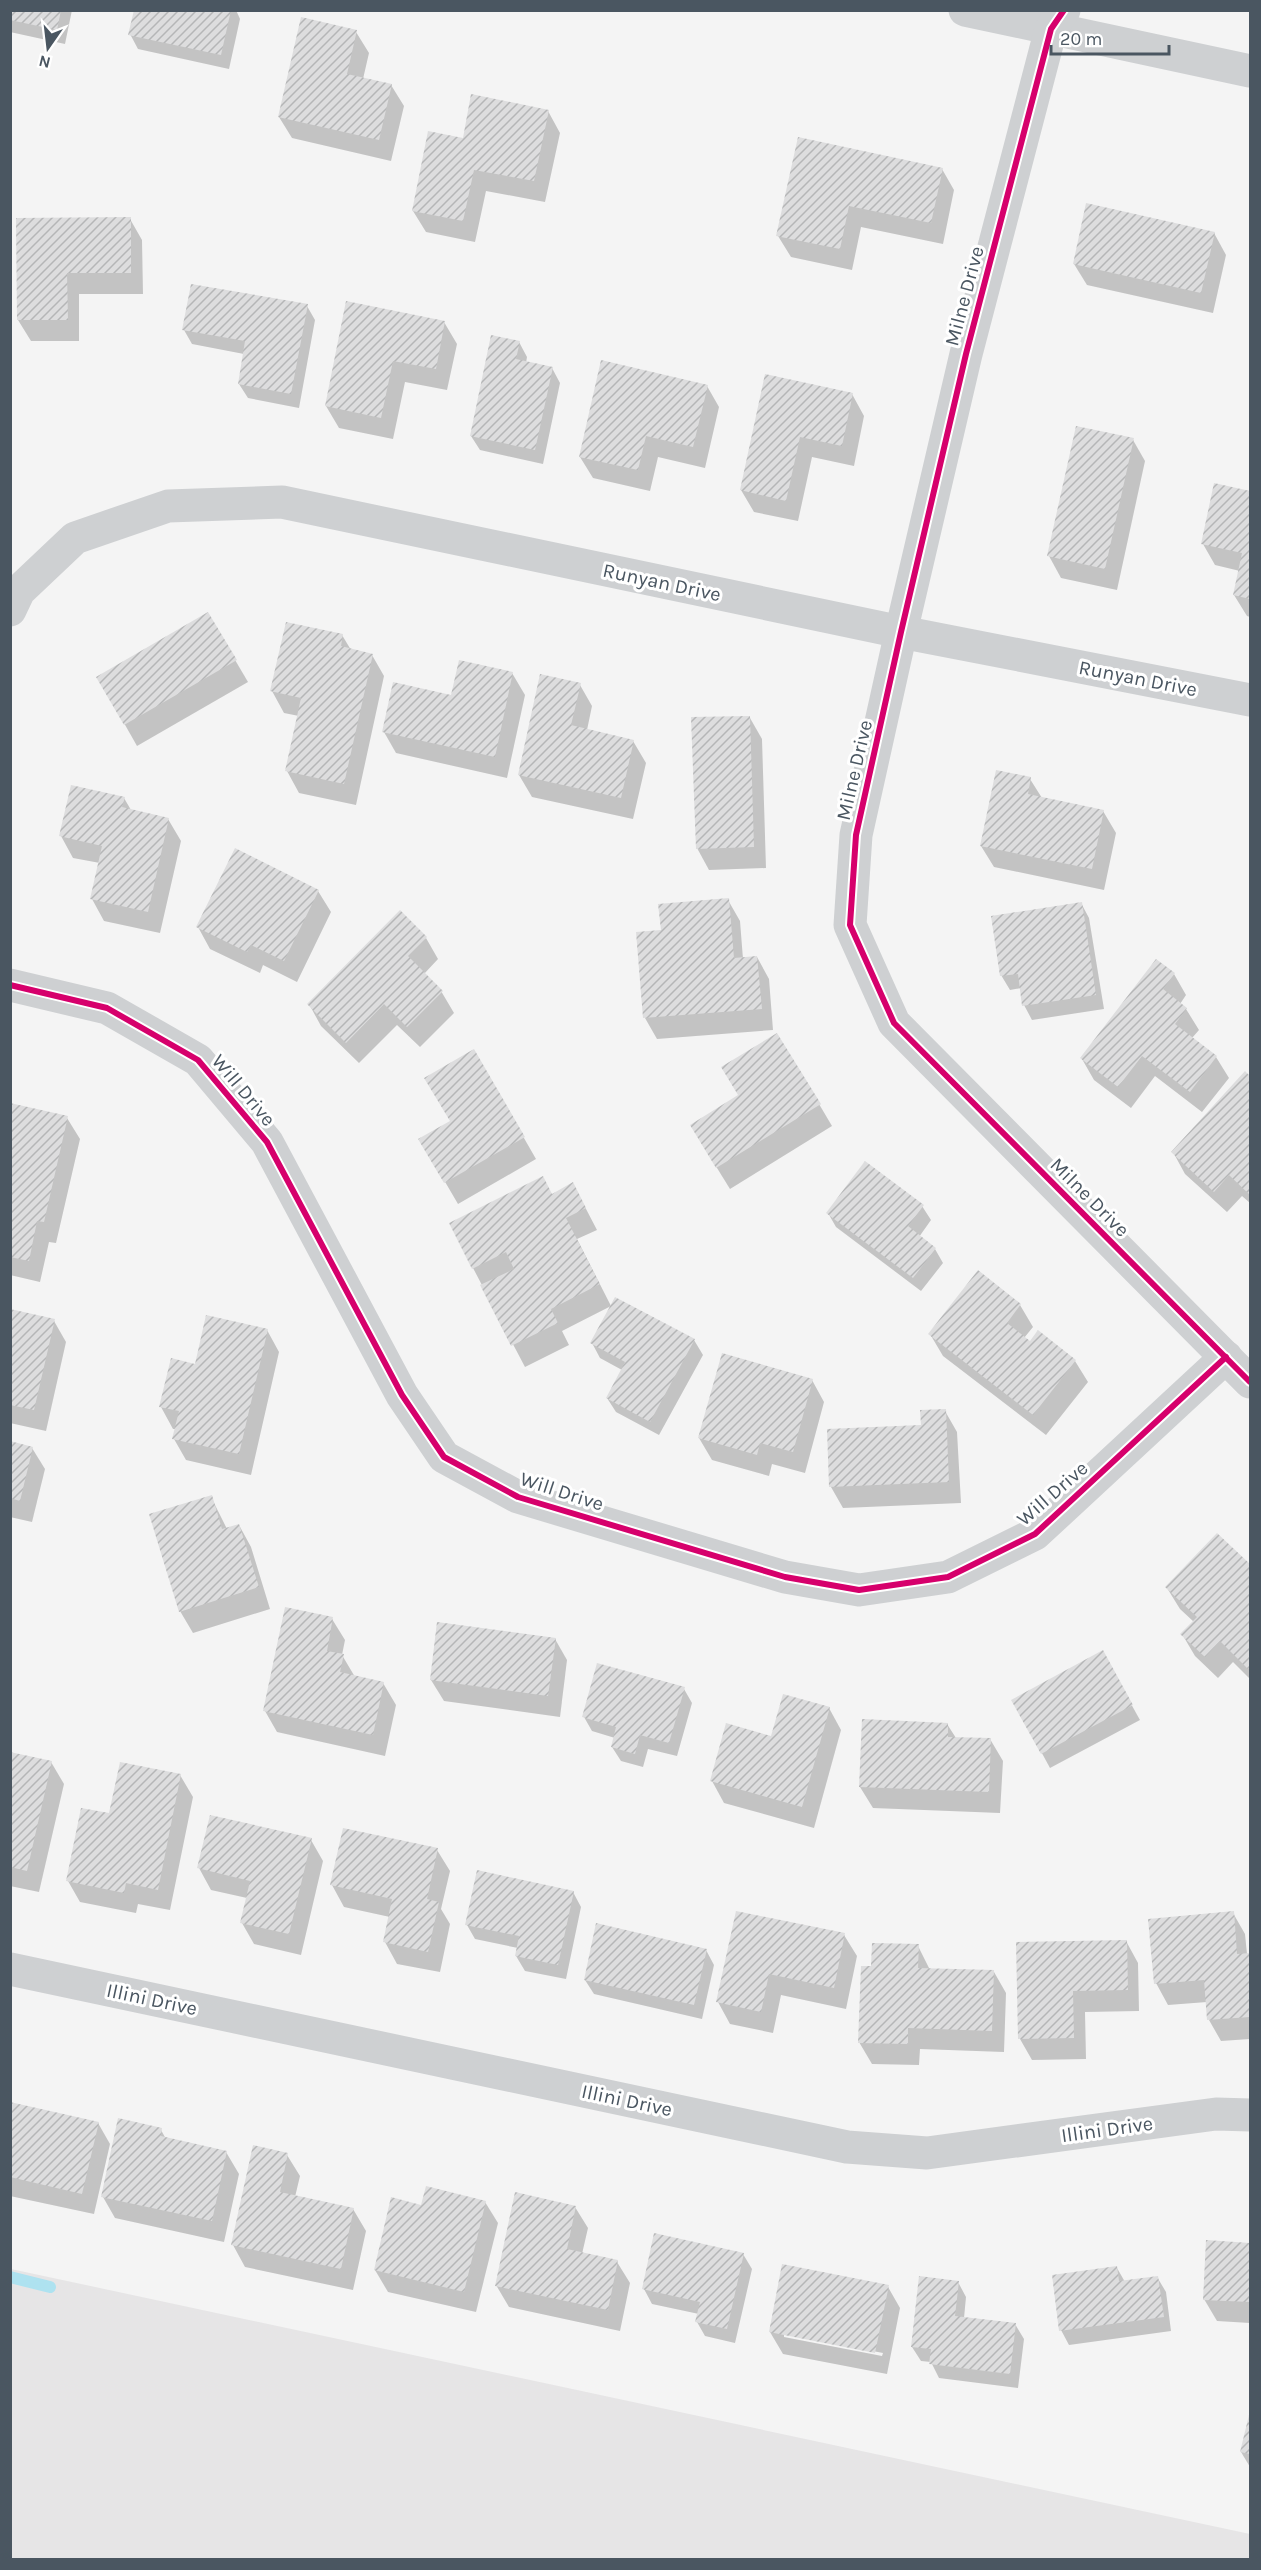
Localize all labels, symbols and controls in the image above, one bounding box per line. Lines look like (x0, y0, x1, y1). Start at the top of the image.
north arrow (18, 18, 78, 78)
scale bar (1051, 18, 1170, 56)
text: 20 m (1060, 28, 1102, 50)
text: N (37, 51, 52, 73)
street label: Milne Drive (940, 244, 989, 349)
street label: Runyan Drive (601, 559, 723, 606)
street label: Runyan Drive (1077, 656, 1199, 701)
street label: Milne Drive (832, 718, 877, 823)
street label: Will Drive (207, 1050, 280, 1131)
street label: Milne Drive (1045, 1153, 1134, 1242)
street label: Will Drive (1012, 1456, 1093, 1530)
street label: Will Drive (517, 1467, 607, 1516)
street label: Illini Drive (104, 1979, 199, 2020)
street label: Illini Drive (579, 2080, 674, 2121)
street label: Illini Drive (1060, 2112, 1154, 2147)

